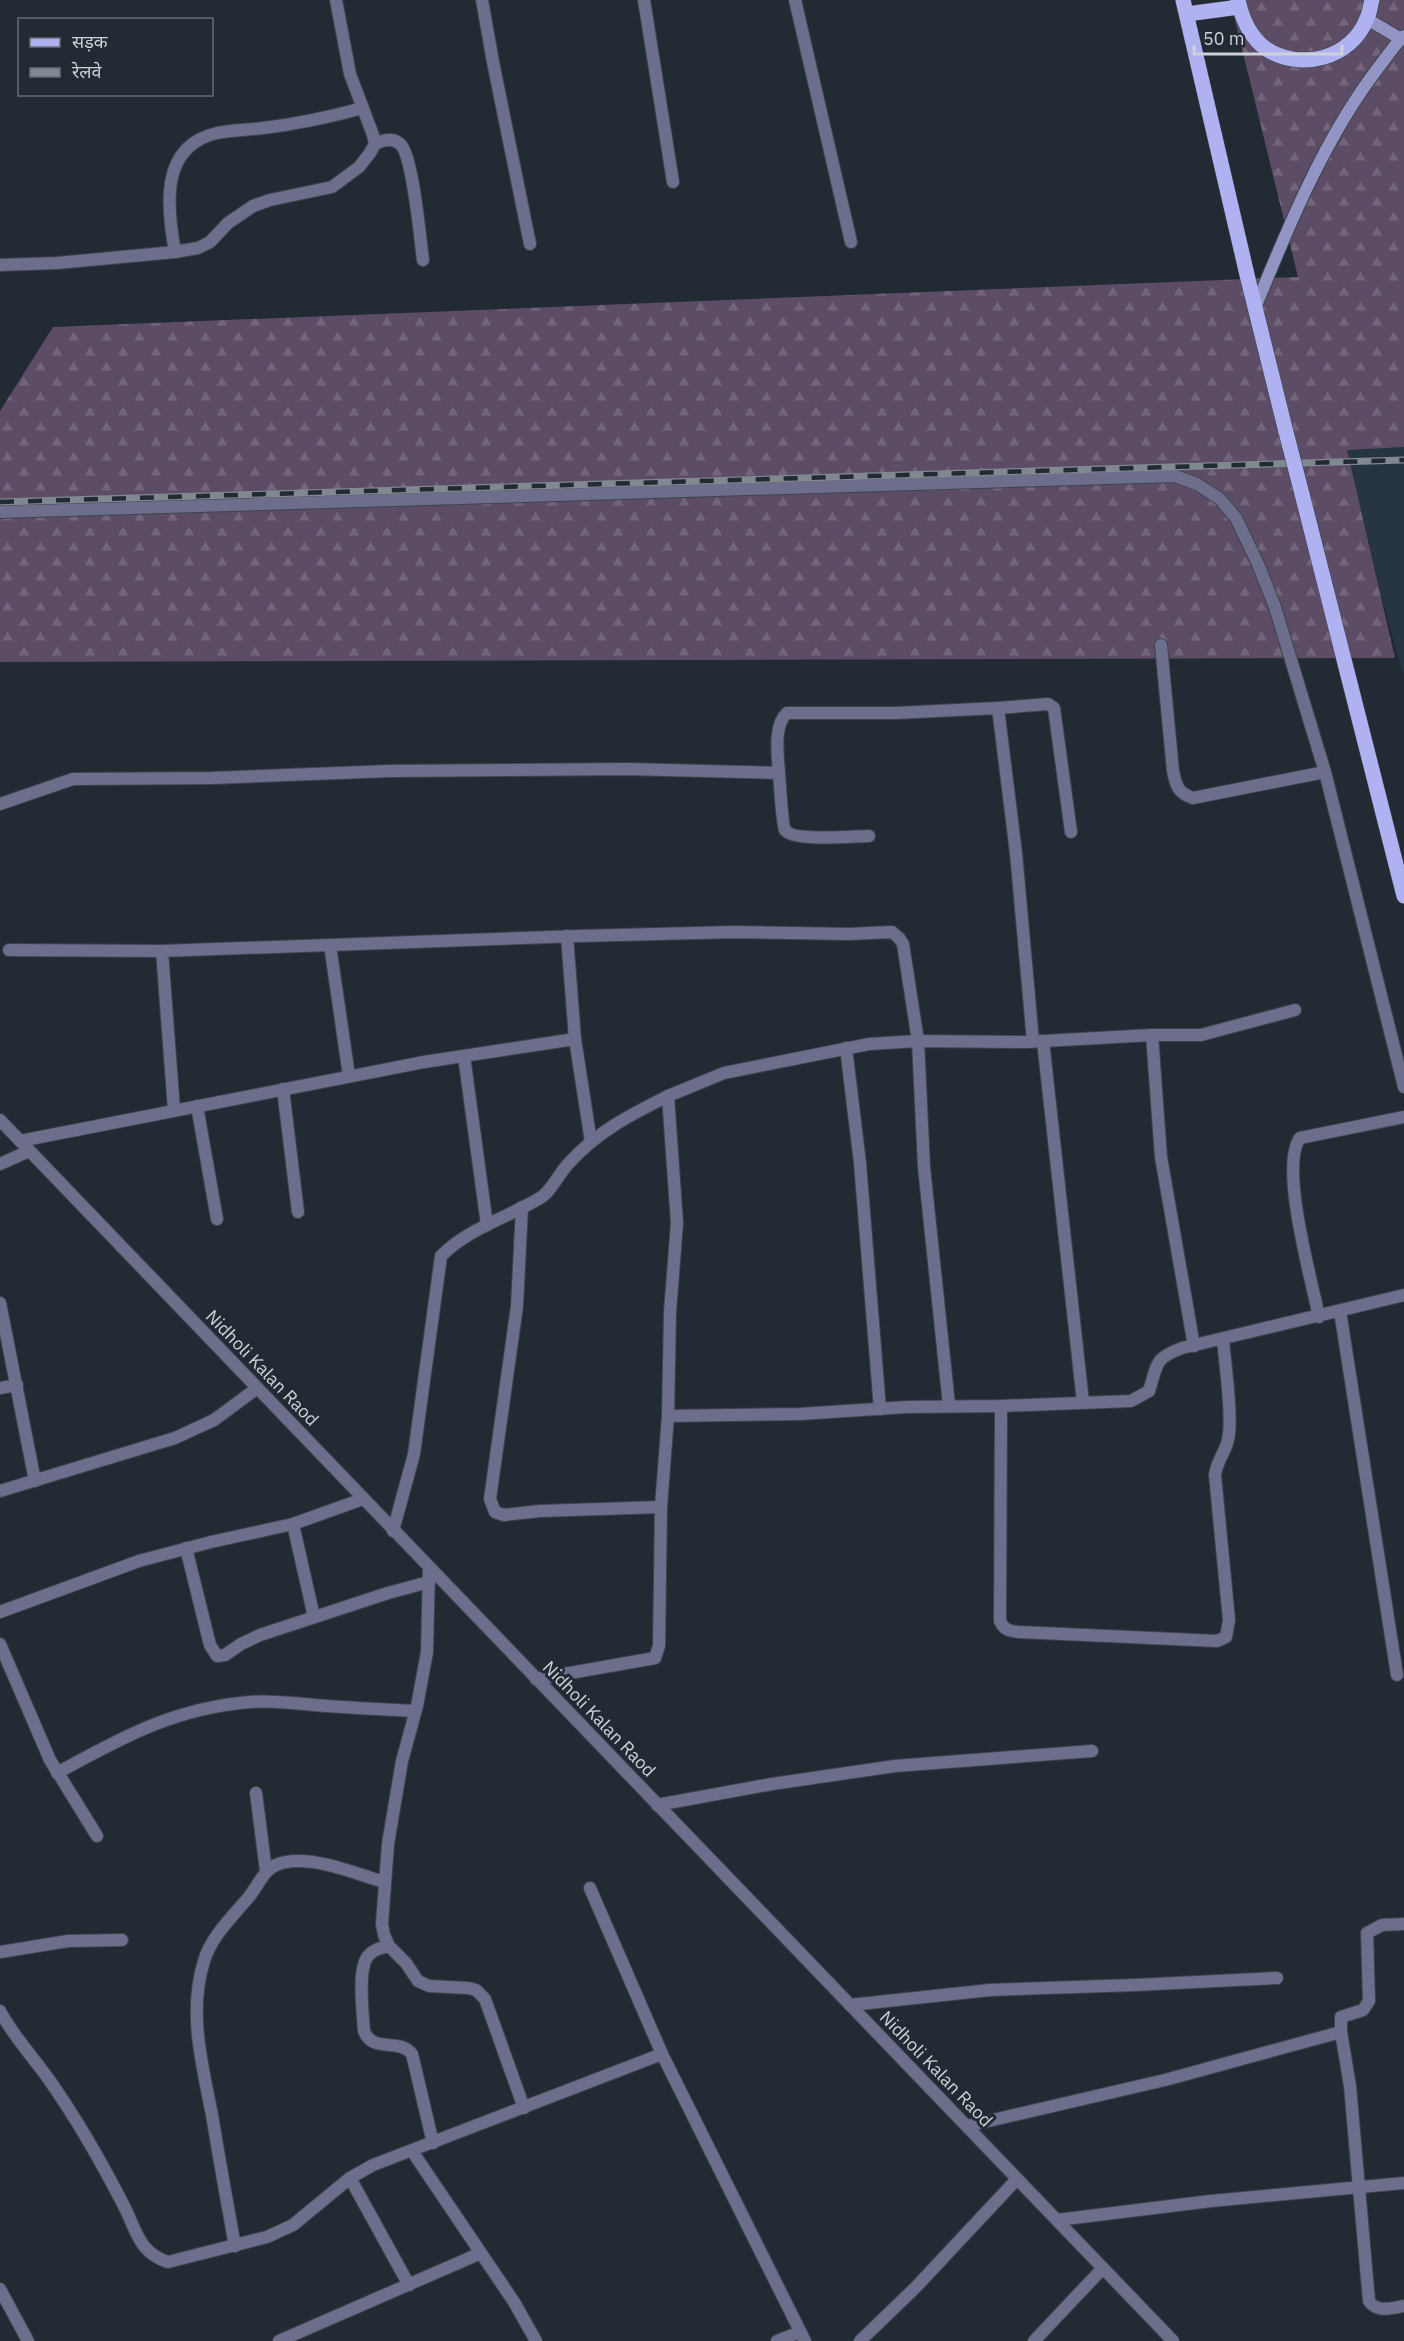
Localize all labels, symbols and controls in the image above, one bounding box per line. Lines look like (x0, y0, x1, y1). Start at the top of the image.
legend (18, 18, 213, 96)
scale bar (1194, 18, 1342, 56)
text: 50 m (1203, 27, 1245, 50)
text: सड़क (72, 30, 109, 53)
text: रेलवे (71, 60, 103, 83)
street label: Nidholi Kalan Raod (201, 1305, 324, 1431)
street label: Nidholi Kalan Raod (538, 1656, 661, 1782)
street label: Nidholi Kalan Raod (875, 2006, 998, 2132)

